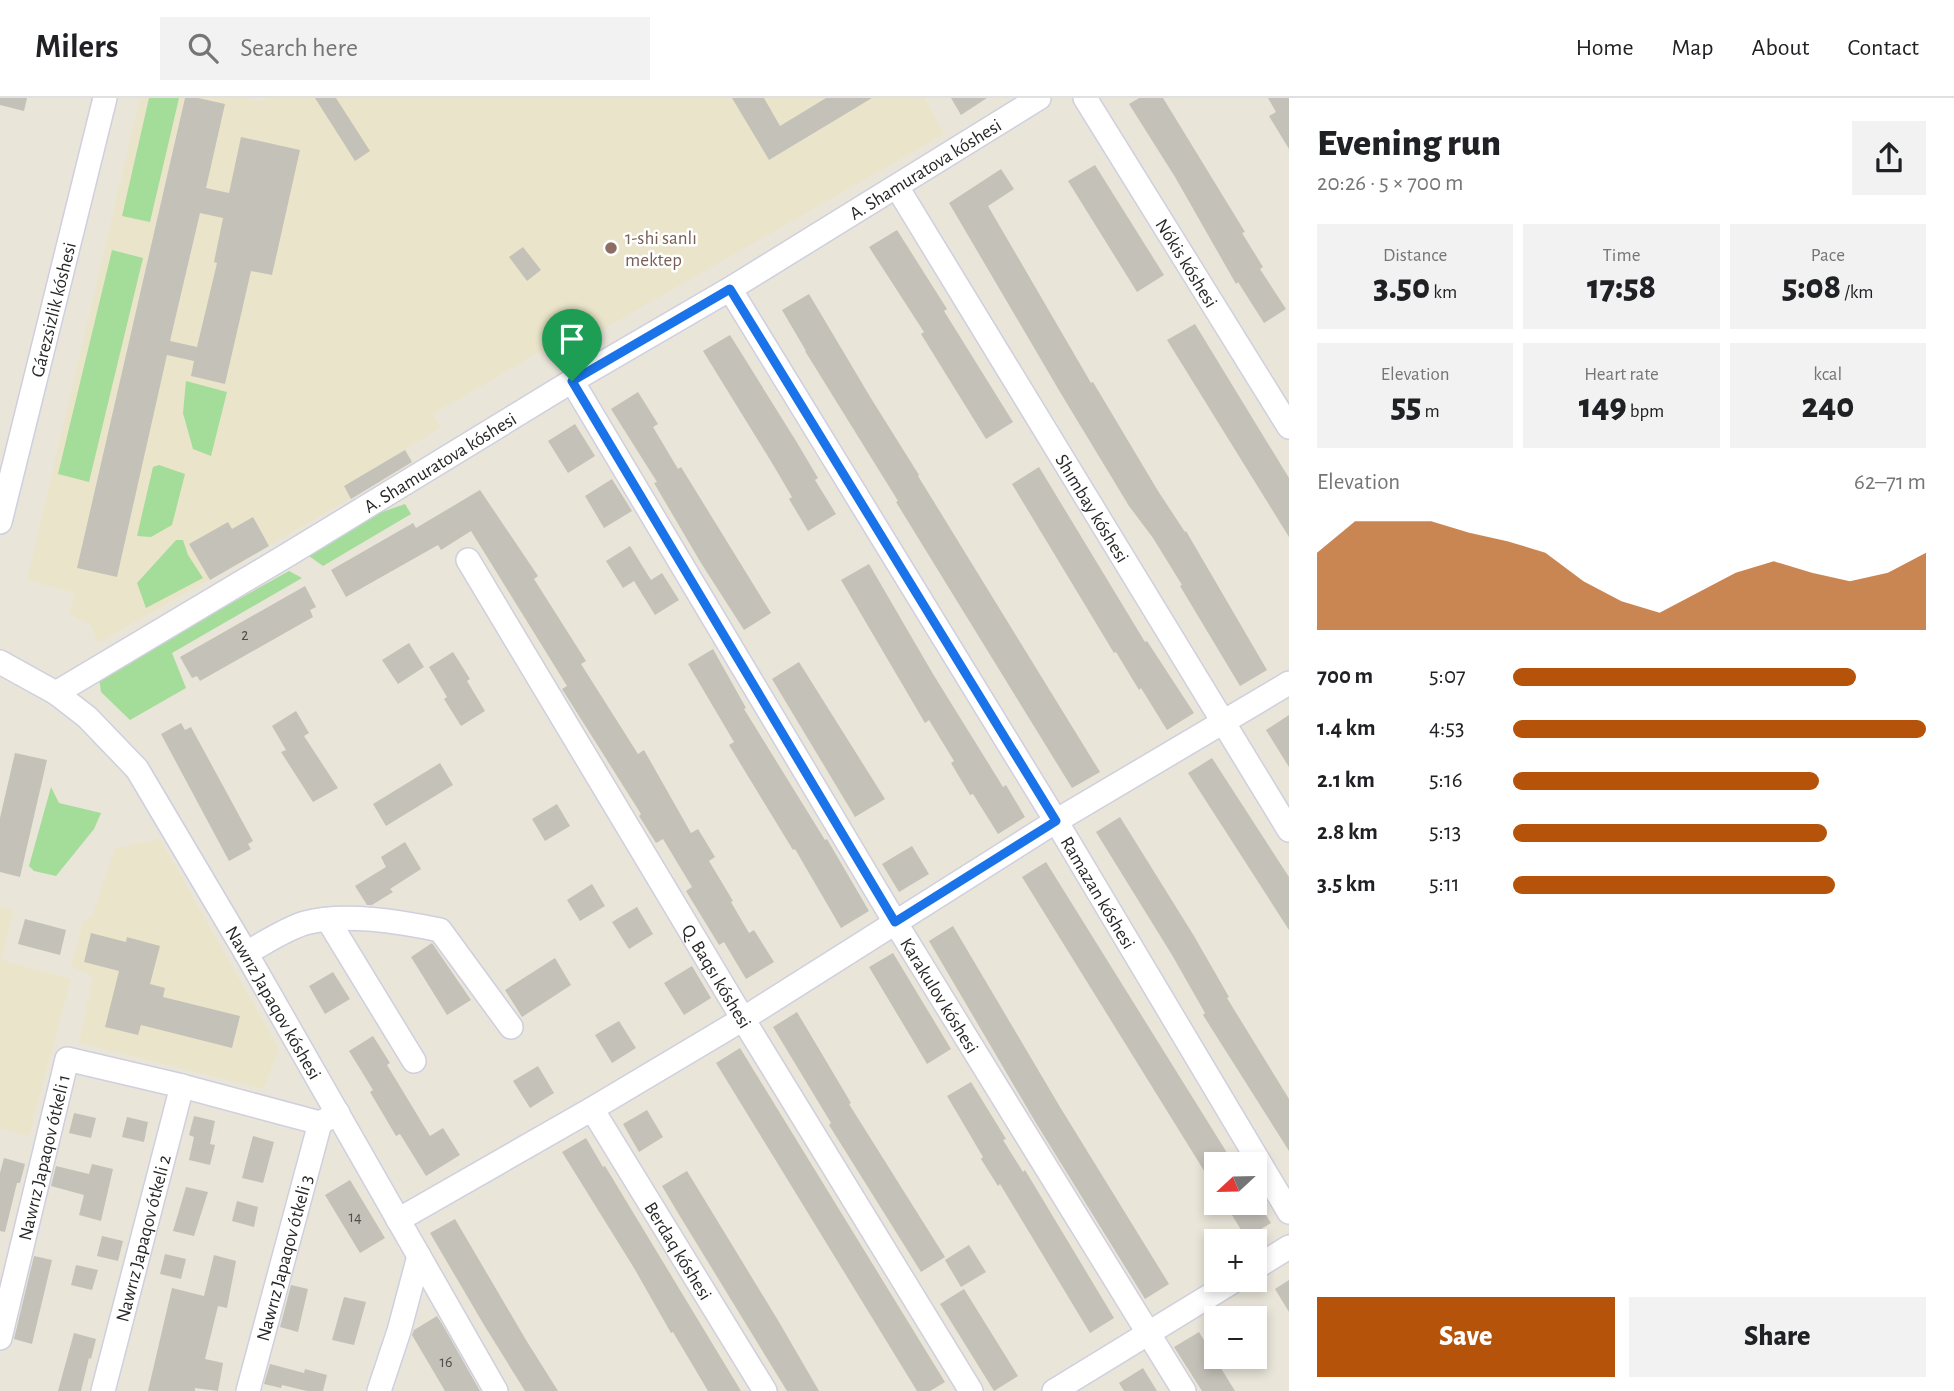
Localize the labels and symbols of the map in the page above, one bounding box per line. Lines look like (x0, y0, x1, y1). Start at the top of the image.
street label: A. Shamuratova kóshesi (846, 116, 1005, 224)
street label: Nókis kóshesi (1151, 216, 1221, 311)
place label: 1-shi sanlı mektep (625, 229, 697, 270)
street label: Gárezsizlik kóshesi (28, 240, 80, 379)
marker: 1-shi sanlı mektep (603, 240, 619, 256)
pin (542, 309, 602, 381)
street label: A. Shamuratova kóshesi (361, 409, 520, 517)
street label: Shımbay kóshesi (1051, 451, 1132, 566)
house number: 2 (241, 627, 249, 643)
street label: Ramazan kóshesi (1057, 834, 1138, 953)
street label: Q. Baqsı kóshesi (678, 922, 754, 1032)
street label: Nawrız Japaqov kóshesi (221, 923, 324, 1083)
street label: Karakulov kóshesi (896, 935, 981, 1057)
street label: Nawrız Japaqov ótkeli 1 (16, 1073, 74, 1242)
street label: Nawrız Japaqov ótkeli 2 (113, 1152, 175, 1324)
north arrow (1204, 1152, 1267, 1214)
street label: Nawrız Japaqov ótkeli 3 (254, 1173, 317, 1343)
street label: Berdaq kóshesi (640, 1199, 715, 1304)
house number: 14 (348, 1209, 362, 1225)
house number: 16 (439, 1354, 453, 1370)

